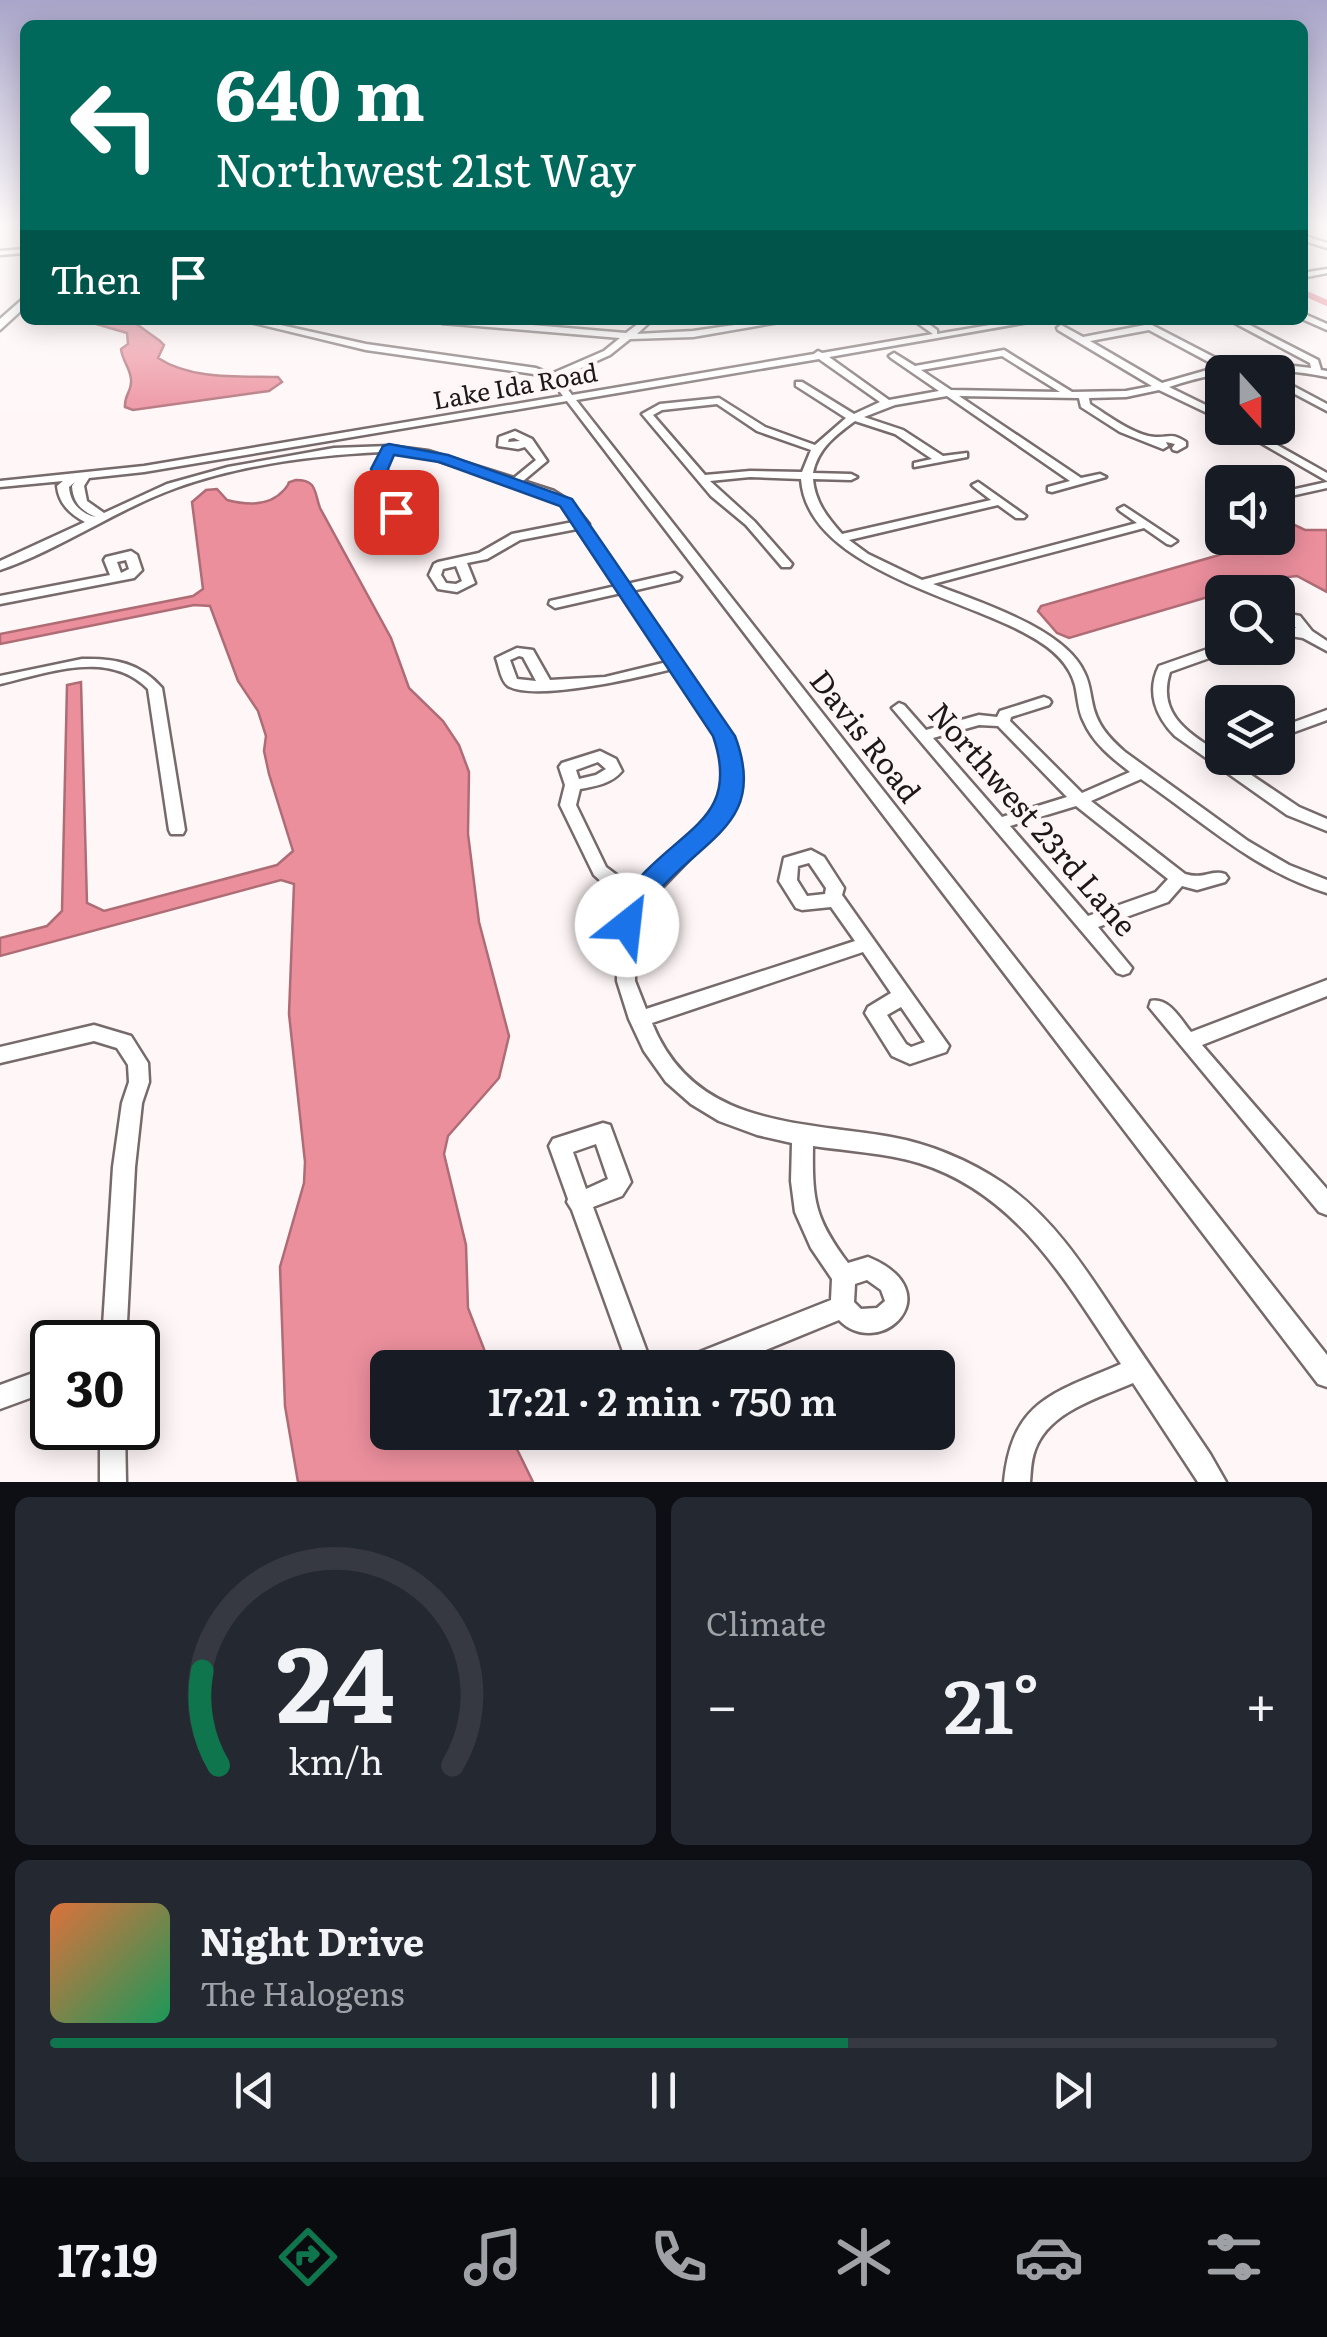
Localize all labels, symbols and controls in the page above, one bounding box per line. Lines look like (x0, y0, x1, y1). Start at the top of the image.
text: 640 m (215, 39, 425, 143)
icon: left (50, 60, 180, 190)
text: Northwest 21st Way (215, 134, 636, 201)
text: Then (50, 249, 141, 306)
icon: arrive (161, 250, 216, 305)
street label: Lake Ida Road (430, 352, 600, 418)
north arrow (1205, 355, 1295, 445)
map controls (1205, 355, 1295, 775)
button: sound (1205, 465, 1295, 555)
pin (354, 470, 439, 555)
icon: arrive (369, 485, 424, 540)
button: search (1205, 575, 1295, 665)
street label: Davis Road (801, 659, 933, 811)
button: layers (1205, 685, 1295, 775)
street label: Northwest 23rd Lane (920, 691, 1148, 945)
position arrow (575, 873, 679, 977)
speed limit sign: 30 (30, 1320, 160, 1450)
text: 17:21 · 2 min · 750 m (488, 1371, 837, 1428)
text: Climate (706, 1598, 826, 1646)
text: 24 (276, 1601, 395, 1755)
text: 21° (944, 1646, 1039, 1757)
text: − (706, 1661, 738, 1743)
text: + (1245, 1661, 1277, 1743)
text: km/h (288, 1733, 383, 1786)
text: Night Drive (200, 1911, 424, 1968)
text: The Halogens (200, 1968, 404, 2016)
icon: previous (227, 2063, 282, 2118)
icon: pause (636, 2063, 691, 2118)
icon: next (1045, 2063, 1100, 2118)
icon: directions (273, 2222, 343, 2292)
icon: music (458, 2222, 528, 2292)
icon: phone (644, 2222, 714, 2292)
icon: climate (829, 2222, 899, 2292)
icon: car (1014, 2222, 1084, 2292)
icon: filters (1199, 2222, 1269, 2292)
text: 17:19 (58, 2224, 158, 2291)

